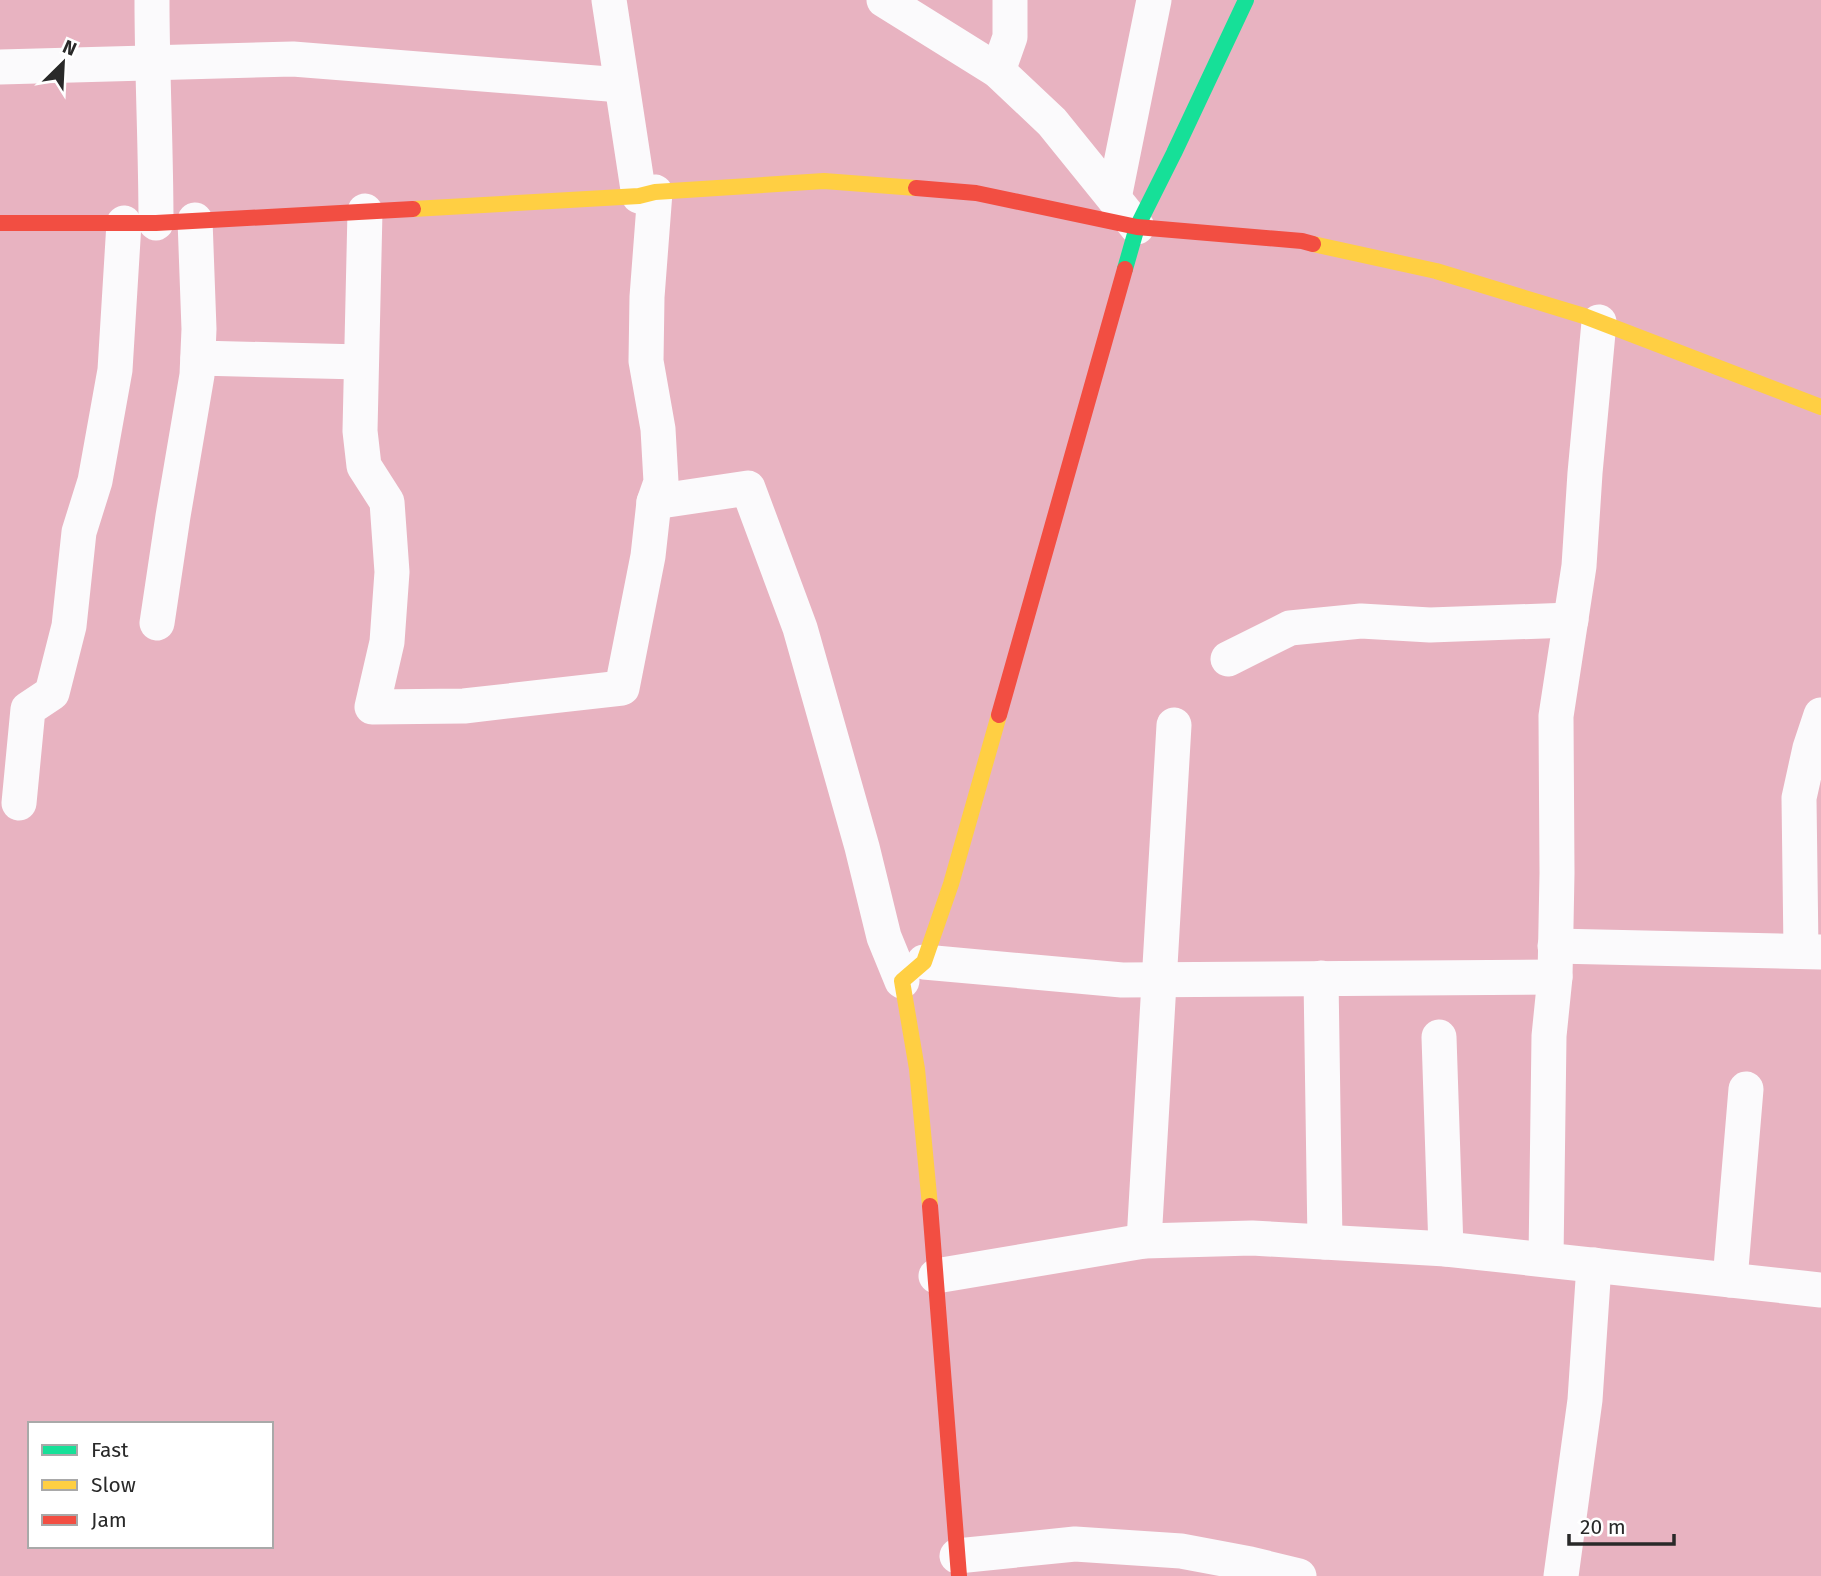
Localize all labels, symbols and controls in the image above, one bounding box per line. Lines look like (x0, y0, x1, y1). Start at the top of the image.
north arrow (28, 28, 98, 98)
text: N (59, 35, 80, 61)
legend (28, 1422, 273, 1548)
text: Fast (91, 1437, 129, 1463)
text: Slow (91, 1472, 136, 1498)
scale bar (1569, 1502, 1674, 1546)
text: Jam (91, 1507, 127, 1533)
text: 20 m (1580, 1514, 1626, 1540)

